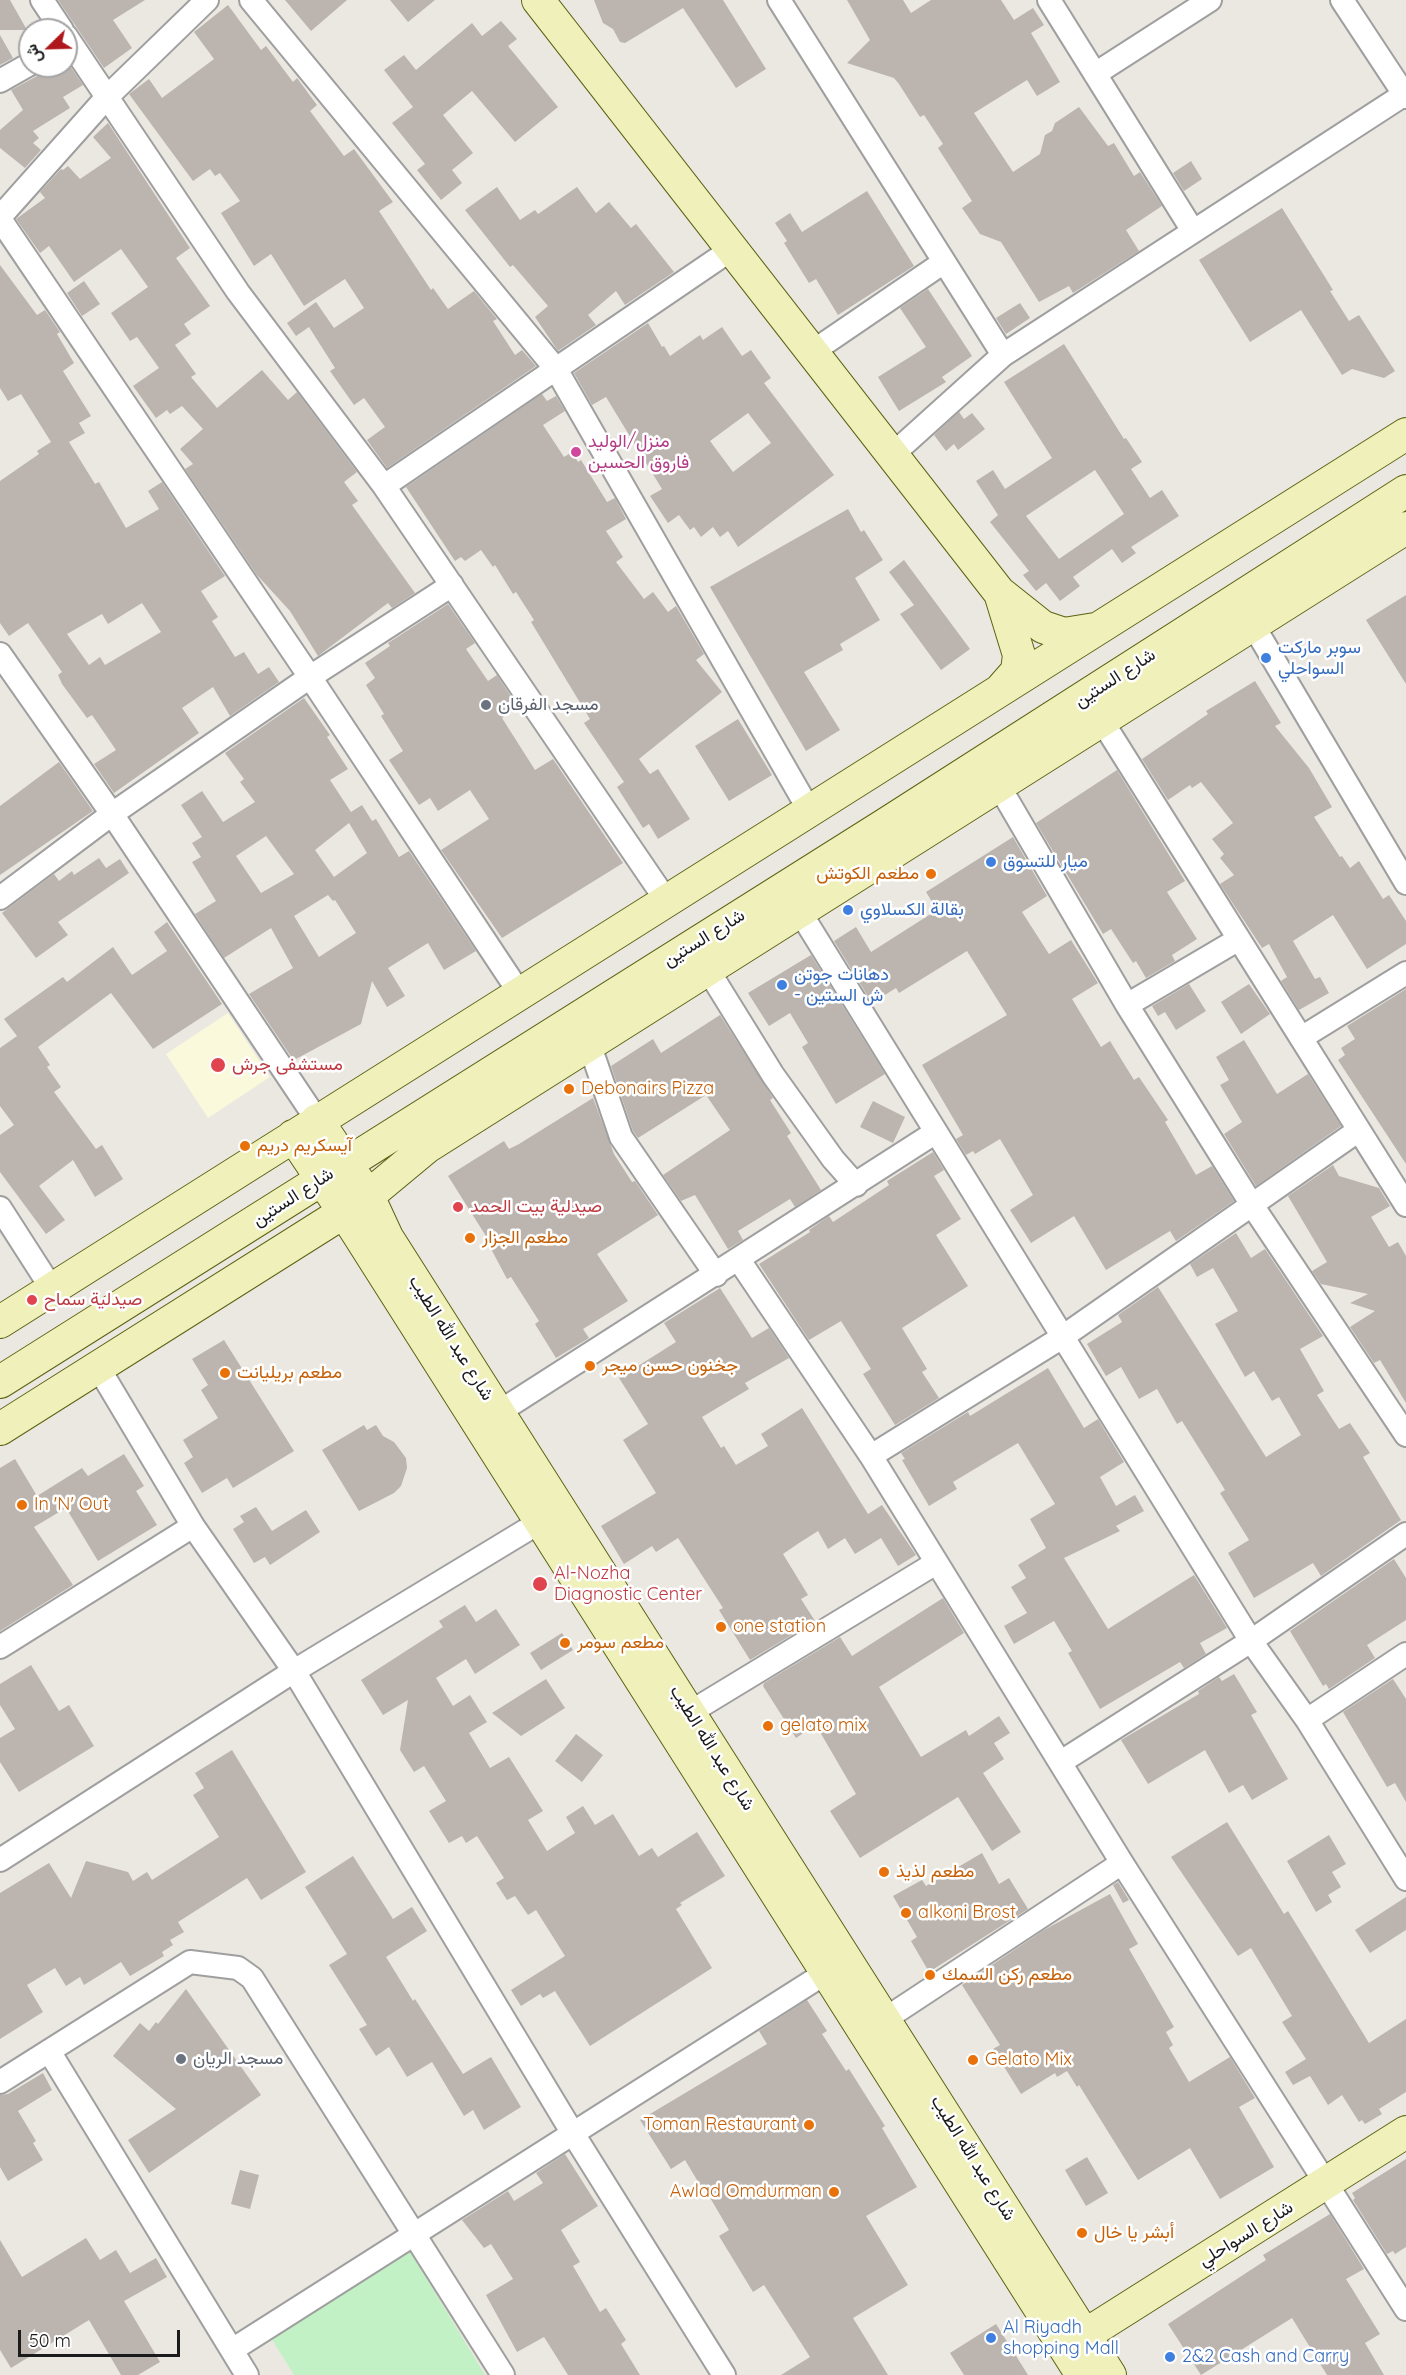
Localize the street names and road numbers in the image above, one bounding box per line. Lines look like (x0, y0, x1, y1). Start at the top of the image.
street label: شارع الستين (1070, 644, 1160, 712)
street label: شارع الستين (659, 904, 749, 972)
street label: شارع الستين (248, 1163, 338, 1231)
street label: شارع عبد الله الطيب (404, 1271, 498, 1405)
street label: شارع عبد الله الطيب (665, 1681, 759, 1815)
street label: شارع عبد الله الطيب (926, 2091, 1020, 2225)
street label: شارع السواحلي (1195, 2196, 1297, 2272)

